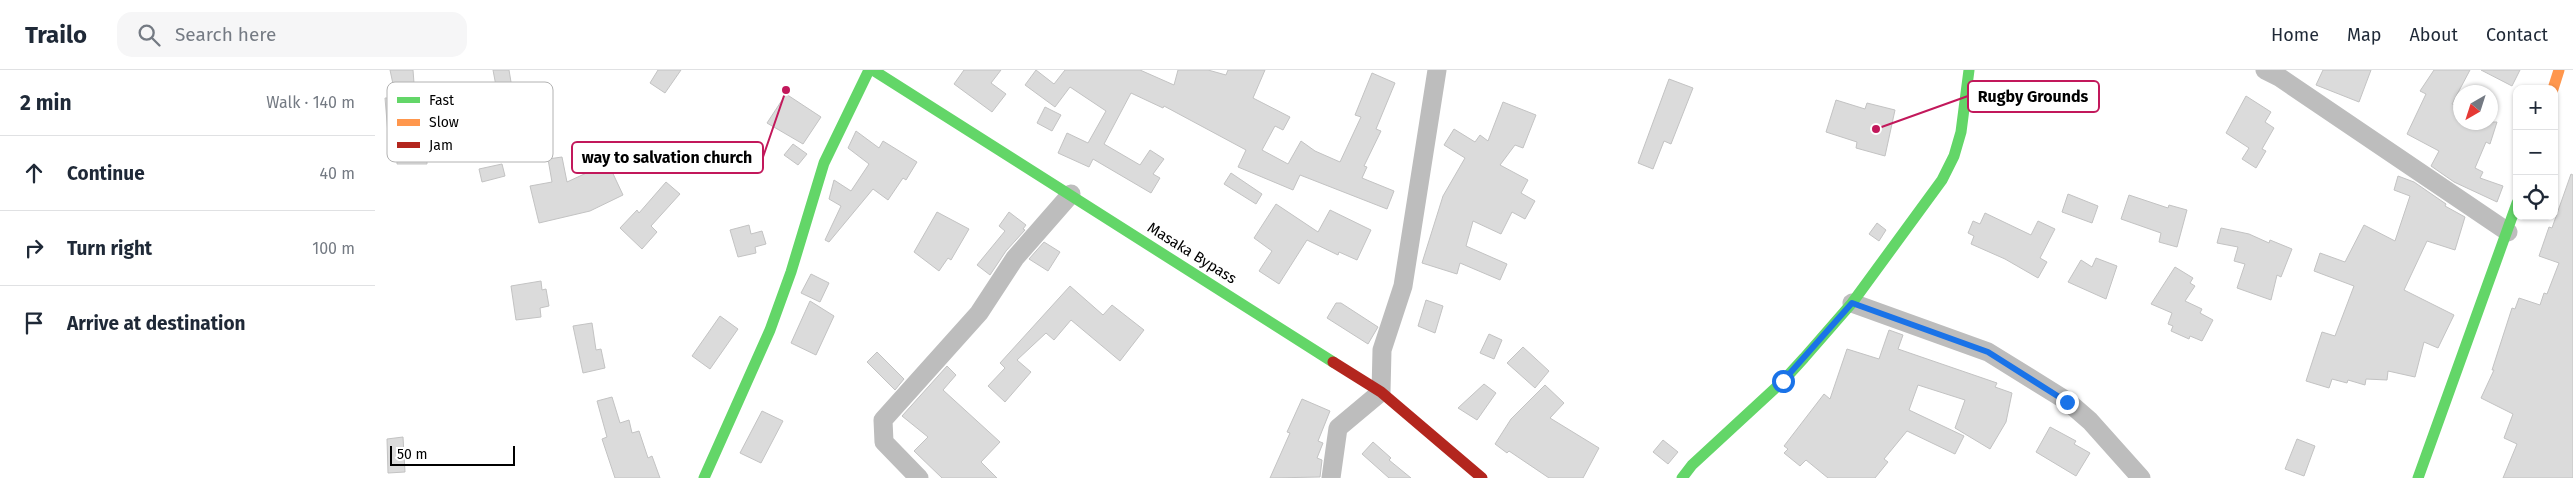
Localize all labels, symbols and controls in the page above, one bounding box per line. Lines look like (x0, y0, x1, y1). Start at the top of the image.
search box (117, 12, 467, 57)
text: Trailo (25, 21, 87, 49)
icon: search (135, 21, 163, 49)
text: Search here (175, 23, 276, 46)
text: Home (2271, 24, 2319, 46)
text: Map (2347, 24, 2381, 46)
text: About (2409, 24, 2458, 46)
text: Contact (2486, 24, 2548, 46)
callout: Rugby Grounds (1968, 81, 2099, 112)
legend (387, 82, 553, 162)
north arrow (2453, 85, 2498, 130)
map controls (2513, 85, 2558, 220)
button: + (2513, 85, 2558, 130)
text: Rugby Grounds (1978, 87, 2089, 106)
text: 2 min (20, 90, 72, 116)
text: Fast (429, 92, 455, 109)
text: Walk · 140 m (266, 93, 355, 112)
text: Slow (429, 114, 459, 131)
button: − (2513, 130, 2558, 175)
text: Jam (429, 137, 453, 154)
callout: way to salvation church (572, 142, 763, 173)
text: way to salvation church (582, 148, 752, 167)
icon: ahead (20, 159, 48, 187)
text: Continue (67, 162, 145, 185)
text: 40 m (320, 164, 355, 183)
button: locate (2513, 175, 2558, 220)
street label: Masaka Bypass (1144, 218, 1240, 288)
icon: right (20, 234, 48, 262)
text: Turn right (67, 237, 152, 260)
text: 100 m (312, 239, 355, 258)
icon: arrive (20, 309, 48, 337)
text: Arrive at destination (67, 312, 246, 335)
route start (1772, 370, 1795, 393)
route end (2056, 391, 2079, 414)
scale bar (390, 443, 515, 466)
text: 50 m (397, 446, 428, 463)

